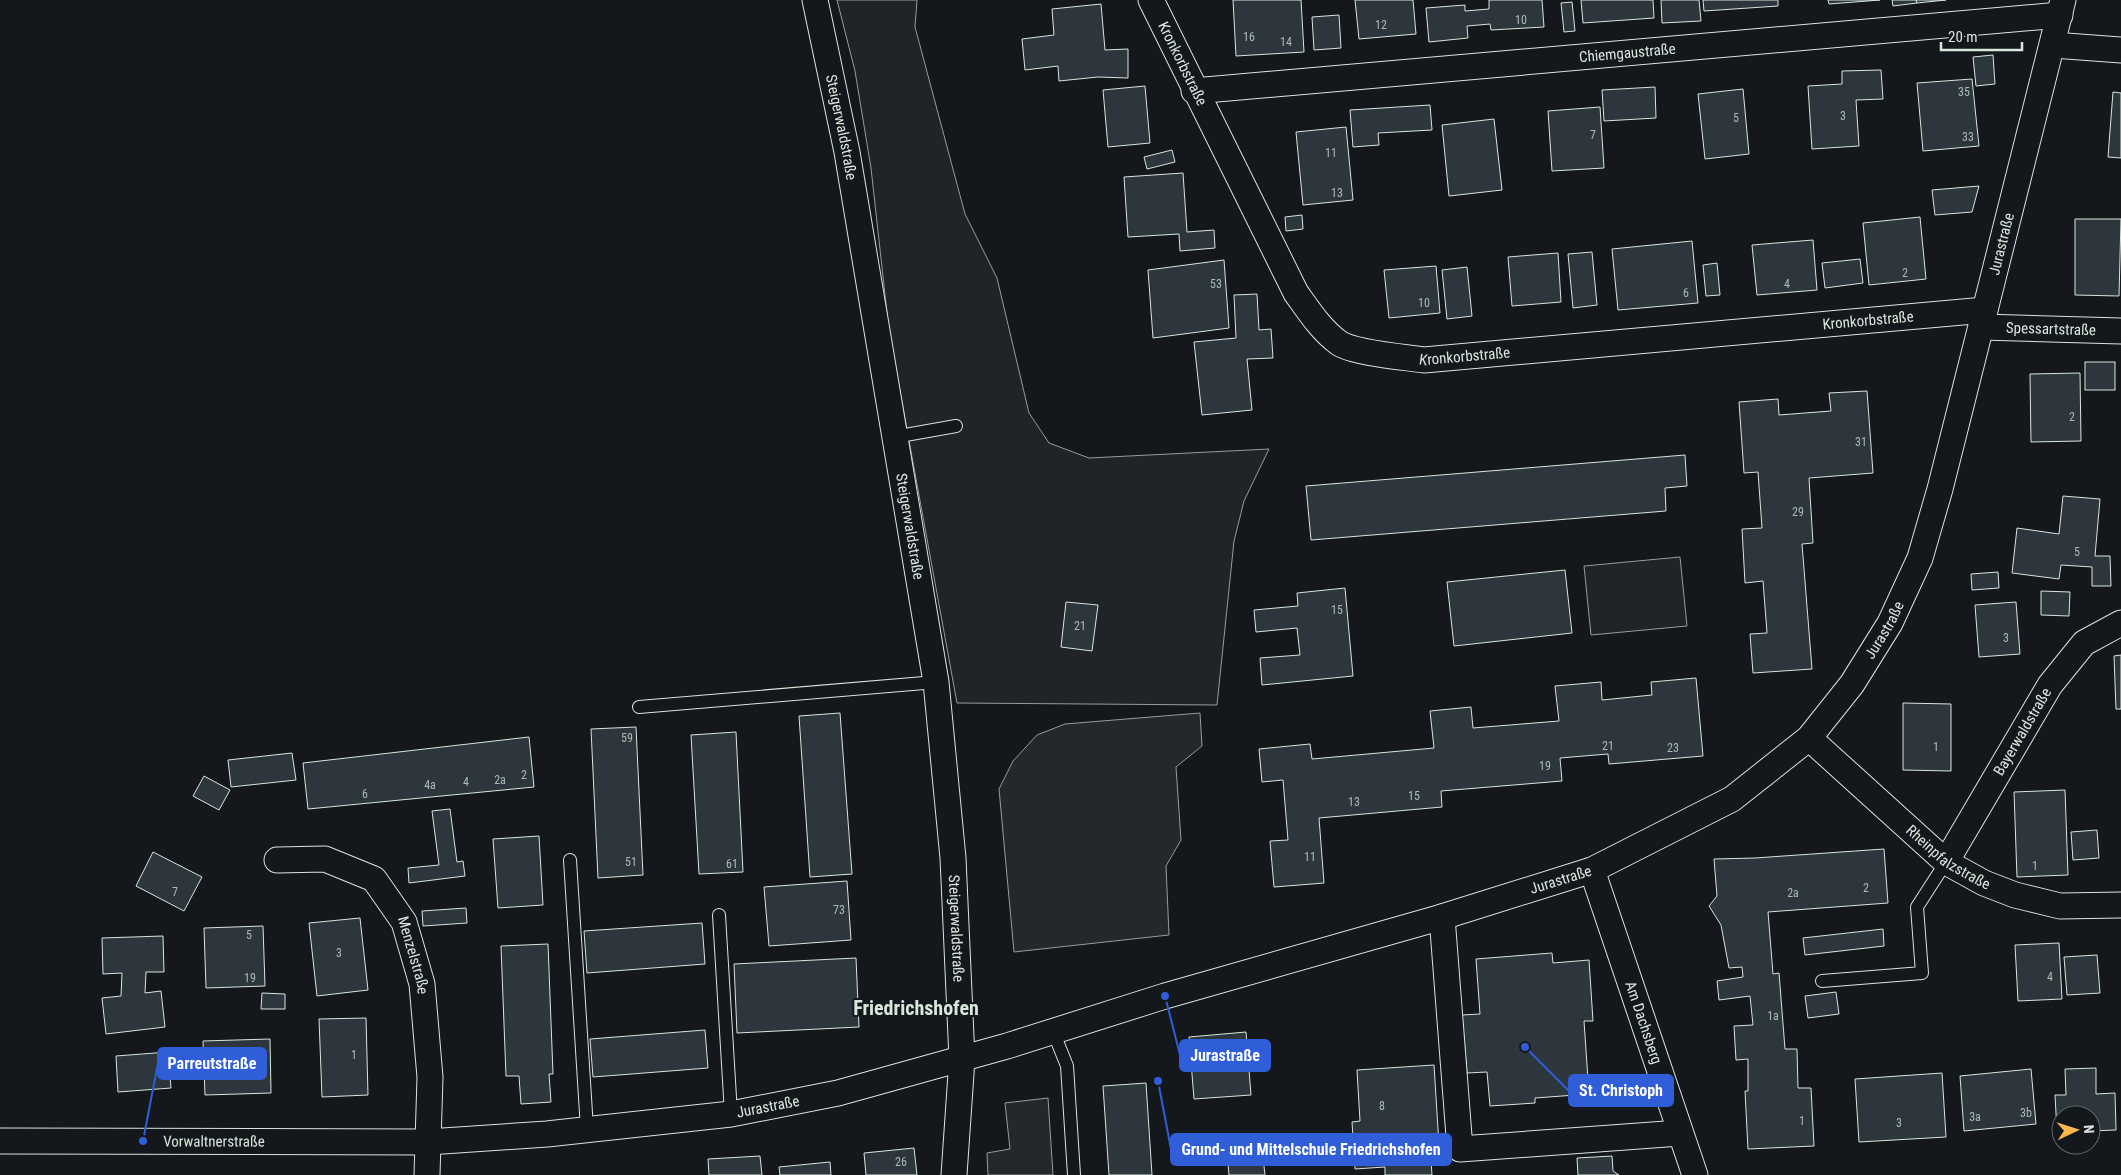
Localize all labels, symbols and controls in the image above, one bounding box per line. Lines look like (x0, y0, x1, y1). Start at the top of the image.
house number: 10 (1515, 13, 1527, 27)
house number: 12 (1375, 18, 1387, 32)
street label: Kronkorbstraße (1154, 19, 1211, 109)
scale bar (1941, 20, 2022, 52)
text: 20 m (1948, 28, 1978, 46)
house number: 16 (1243, 30, 1255, 44)
house number: 14 (1280, 35, 1292, 49)
street label: Chiemgaustraße (1578, 40, 1676, 66)
street label: Steigerwaldstraße (822, 73, 861, 181)
house number: 35 (1958, 85, 1970, 99)
house number: 3 (1840, 109, 1846, 123)
house number: 5 (1733, 111, 1739, 125)
house number: 7 (1590, 128, 1596, 142)
house number: 33 (1962, 130, 1974, 144)
house number: 11 (1325, 146, 1337, 160)
house number: 13 (1331, 186, 1343, 200)
street label: Jurastraße (1985, 211, 2018, 277)
house number: 2 (1902, 266, 1908, 280)
house number: 53 (1210, 277, 1222, 291)
house number: 4 (1784, 277, 1790, 291)
house number: 6 (1683, 286, 1689, 300)
house number: 10 (1418, 296, 1430, 310)
street label: Kronkorbstraße (1822, 307, 1914, 333)
street label: Spessartstraße (2006, 319, 2096, 339)
street label: Kronkorbstraße (1418, 343, 1511, 370)
house number: 2 (2069, 410, 2075, 424)
house number: 31 (1855, 435, 1867, 449)
street label: Steigerwaldstraße (892, 472, 928, 581)
house number: 29 (1792, 505, 1804, 519)
house number: 5 (2074, 545, 2080, 559)
street label: Jurastraße (1861, 598, 1908, 662)
house number: 15 (1331, 603, 1343, 617)
house number: 21 (1074, 619, 1086, 633)
house number: 3 (2003, 631, 2009, 645)
street label: Bayerwaldstraße (1990, 685, 2055, 779)
house number: 59 (621, 731, 633, 745)
house number: 21 (1602, 739, 1614, 753)
house number: 1 (1933, 740, 1939, 754)
house number: 23 (1667, 741, 1679, 755)
house number: 19 (1539, 759, 1551, 773)
house number: 2 (521, 768, 527, 782)
house number: 2a (494, 773, 506, 787)
house number: 4 (463, 775, 469, 789)
house number: 4a (424, 778, 436, 792)
house number: 6 (362, 787, 368, 801)
house number: 15 (1408, 789, 1420, 803)
house number: 13 (1348, 795, 1360, 809)
street label: Rheinpfalzstraße (1902, 821, 1993, 893)
house number: 11 (1304, 850, 1316, 864)
house number: 51 (625, 855, 637, 869)
house number: 61 (726, 857, 738, 871)
house number: 1 (2032, 859, 2038, 873)
street label: Jurastraße (1528, 862, 1594, 898)
street label: Steigerwaldstraße (945, 874, 968, 982)
house number: 2 (1863, 881, 1869, 895)
house number: 7 (172, 885, 178, 899)
house number: 2a (1787, 886, 1799, 900)
house number: 73 (833, 903, 845, 917)
street label: Menzelstraße (394, 914, 432, 995)
house number: 5 (246, 928, 252, 942)
house number: 3 (336, 946, 342, 960)
house number: 4 (2047, 970, 2053, 984)
house number: 19 (244, 971, 256, 985)
street label: Am Dachsberg (1621, 979, 1666, 1066)
district label: Friedrichshofen (853, 996, 979, 1020)
house number: 1a (1767, 1009, 1779, 1023)
callout: Jurastraße (1180, 1040, 1270, 1071)
text: Jurastraße (1190, 1046, 1260, 1065)
callout: Parreutstraße (158, 1048, 266, 1079)
house number: 1 (351, 1048, 357, 1062)
text: Parreutstraße (168, 1054, 257, 1073)
callout: St. Christoph (1569, 1075, 1673, 1106)
text: St. Christoph (1579, 1081, 1663, 1100)
street label: Jurastraße (735, 1092, 801, 1122)
house number: 8 (1379, 1099, 1385, 1113)
north arrow (2051, 1105, 2101, 1155)
house number: 3b (2020, 1106, 2032, 1120)
house number: 3a (1969, 1110, 1981, 1124)
house number: 1 (1799, 1114, 1805, 1128)
house number: 3 (1896, 1116, 1902, 1130)
text: N (2081, 1124, 2097, 1134)
street label: Vorwaltnerstraße (163, 1132, 265, 1151)
callout: Grund- und Mittelschule Friedrichshofen (1171, 1134, 1451, 1165)
text: Grund- und Mittelschule Friedrichshofen (1181, 1140, 1441, 1159)
house number: 26 (895, 1155, 907, 1169)

